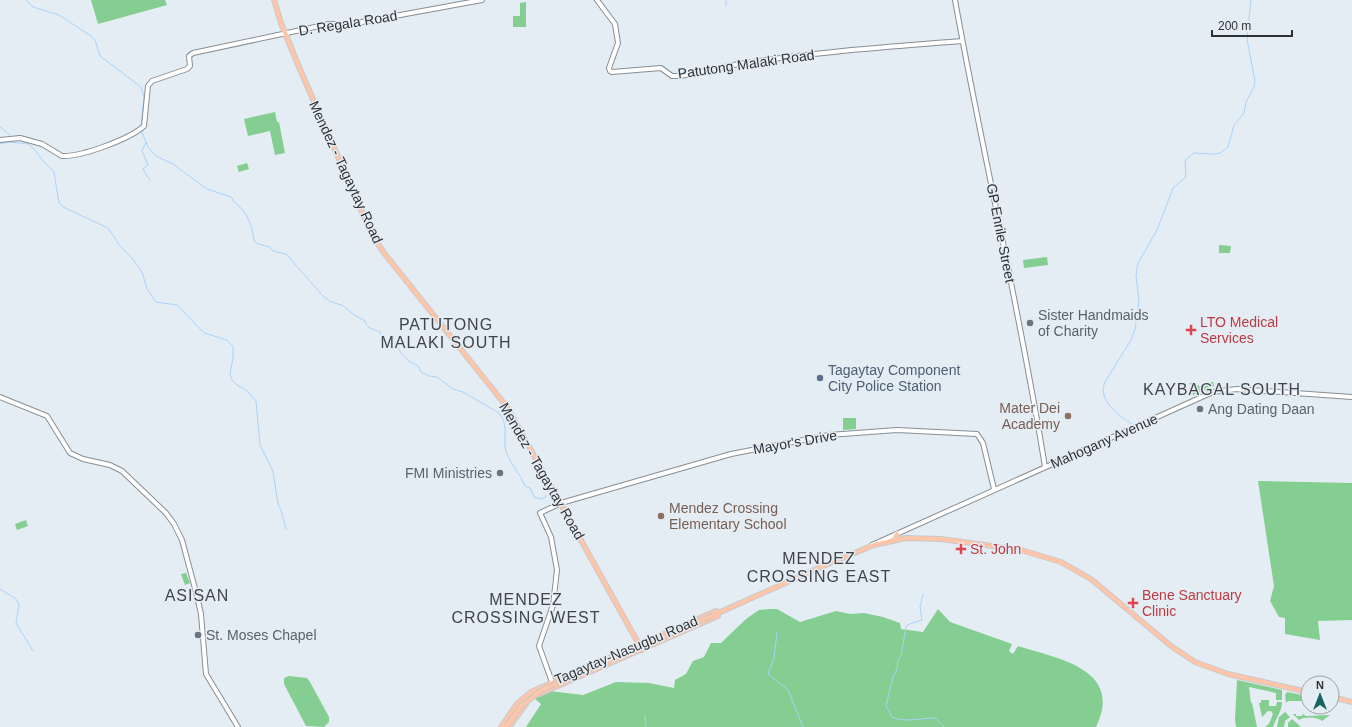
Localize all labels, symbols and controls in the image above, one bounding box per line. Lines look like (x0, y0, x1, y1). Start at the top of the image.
street label: D. Regala Road (298, 7, 398, 39)
scale bar (1212, 12, 1292, 38)
text: 200 m (1218, 19, 1251, 33)
street label: Patutong Malaki Road (677, 46, 815, 82)
street label: Mendez - Tagaytay Road (306, 98, 386, 246)
street label: GP Enrile Street (984, 182, 1018, 284)
place label: Sister Handmaids of Charity (1038, 307, 1149, 339)
place label: LTO Medical Services (1200, 314, 1278, 346)
district label: PATUTONG MALAKI SOUTH (380, 316, 512, 351)
marker: Sister Handmaids of Charity (1025, 318, 1035, 328)
marker: LTO Medical Services (1185, 324, 1197, 336)
place label: Tagaytay Component City Police Station (828, 362, 960, 394)
marker: Tagaytay Component City Police Station (815, 373, 825, 383)
district label: KAYBAGAL SOUTH (1143, 381, 1301, 398)
street label: Mendez - Tagaytay Road (496, 400, 588, 542)
place label: Mater Dei Academy (999, 400, 1060, 432)
place label: Ang Dating Daan (1208, 401, 1315, 417)
marker: Ang Dating Daan (1195, 404, 1205, 414)
street label: Mahogany Avenue (1048, 410, 1160, 472)
marker: Mater Dei Academy (1063, 411, 1073, 421)
street label: Mayor's Drive (752, 427, 839, 457)
place label: FMI Ministries (405, 465, 492, 481)
marker: FMI Ministries (495, 468, 505, 478)
place label: Mendez Crossing Elementary School (669, 500, 787, 532)
marker: Mendez Crossing Elementary School (656, 511, 666, 521)
place label: St. John (970, 541, 1021, 557)
marker: St. John (955, 543, 967, 555)
district label: MENDEZ CROSSING EAST (747, 550, 891, 585)
district label: ASISAN (165, 587, 229, 604)
place label: Bene Sanctuary Clinic (1142, 587, 1242, 619)
district label: MENDEZ CROSSING WEST (451, 591, 601, 626)
marker: Bene Sanctuary Clinic (1127, 597, 1139, 609)
street label: Tagaytay-Nasugbu Road (552, 613, 700, 687)
place label: St. Moses Chapel (206, 627, 317, 643)
marker: St. Moses Chapel (193, 630, 203, 640)
north arrow (1300, 675, 1340, 715)
text: N (1316, 679, 1324, 691)

